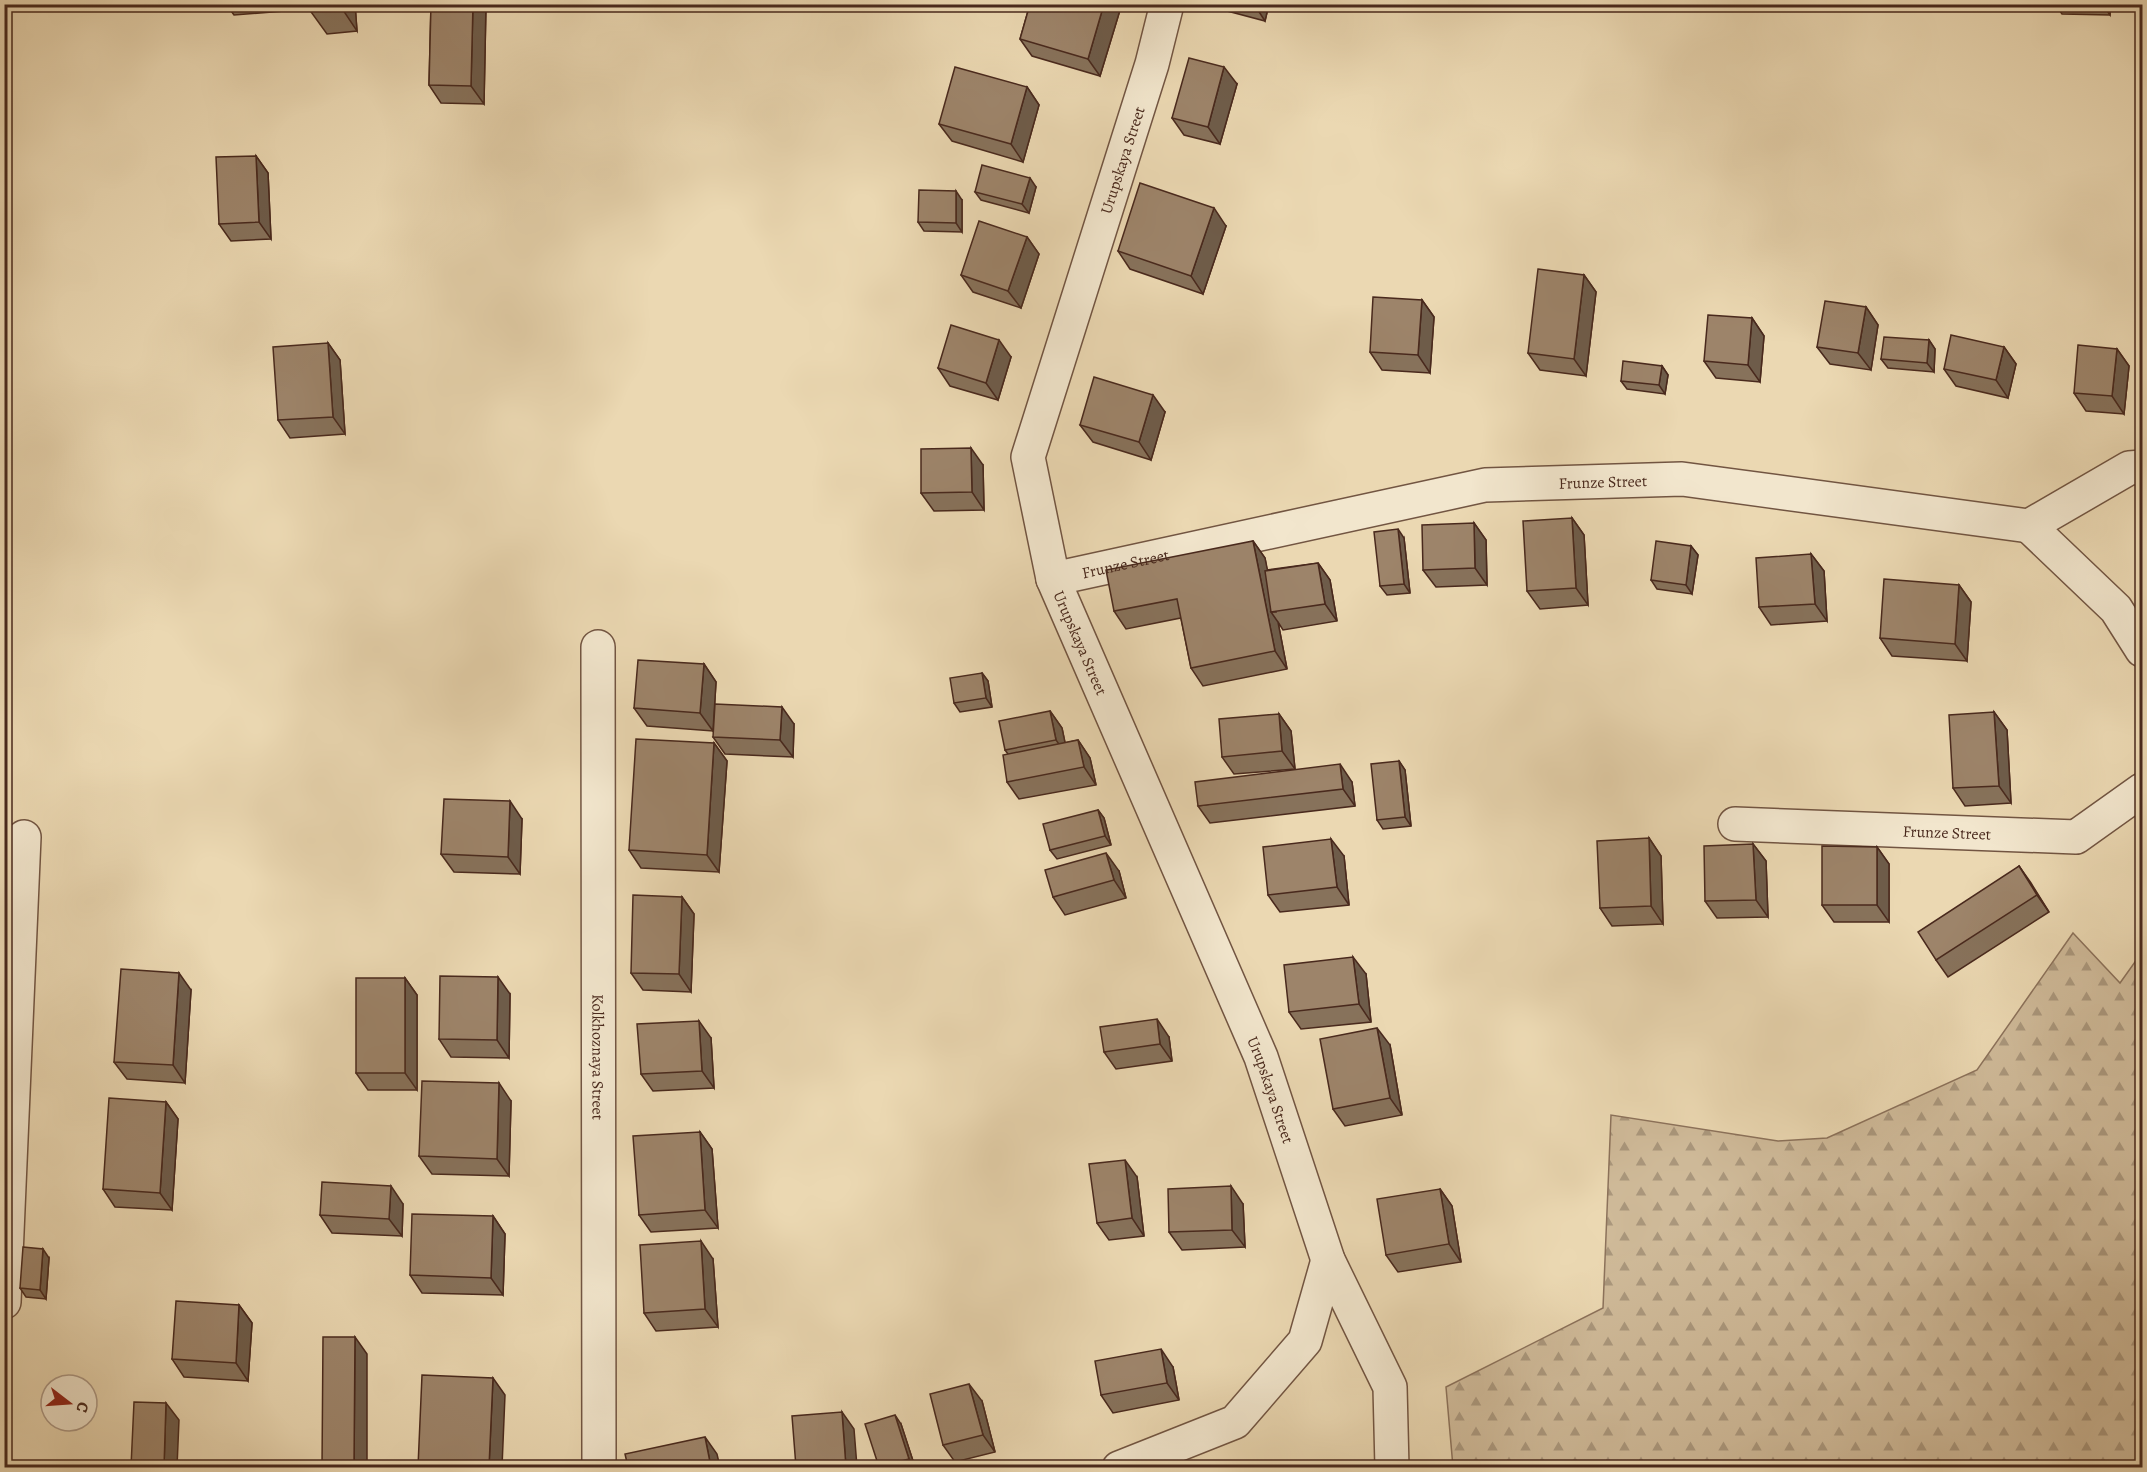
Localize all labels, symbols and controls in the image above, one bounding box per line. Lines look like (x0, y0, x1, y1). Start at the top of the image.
street label: Urupskaya Street (1095, 104, 1151, 217)
street label: Frunze Street (1558, 470, 1647, 495)
street label: Frunze Street (1080, 544, 1171, 584)
street label: Urupskaya Street (1047, 587, 1112, 699)
street label: Frunze Street (1902, 820, 1991, 846)
street label: Kolkhoznaya Street (586, 994, 609, 1120)
street label: Urupskaya Street (1241, 1033, 1299, 1146)
north arrow (39, 1373, 99, 1433)
text: С (70, 1399, 94, 1415)

